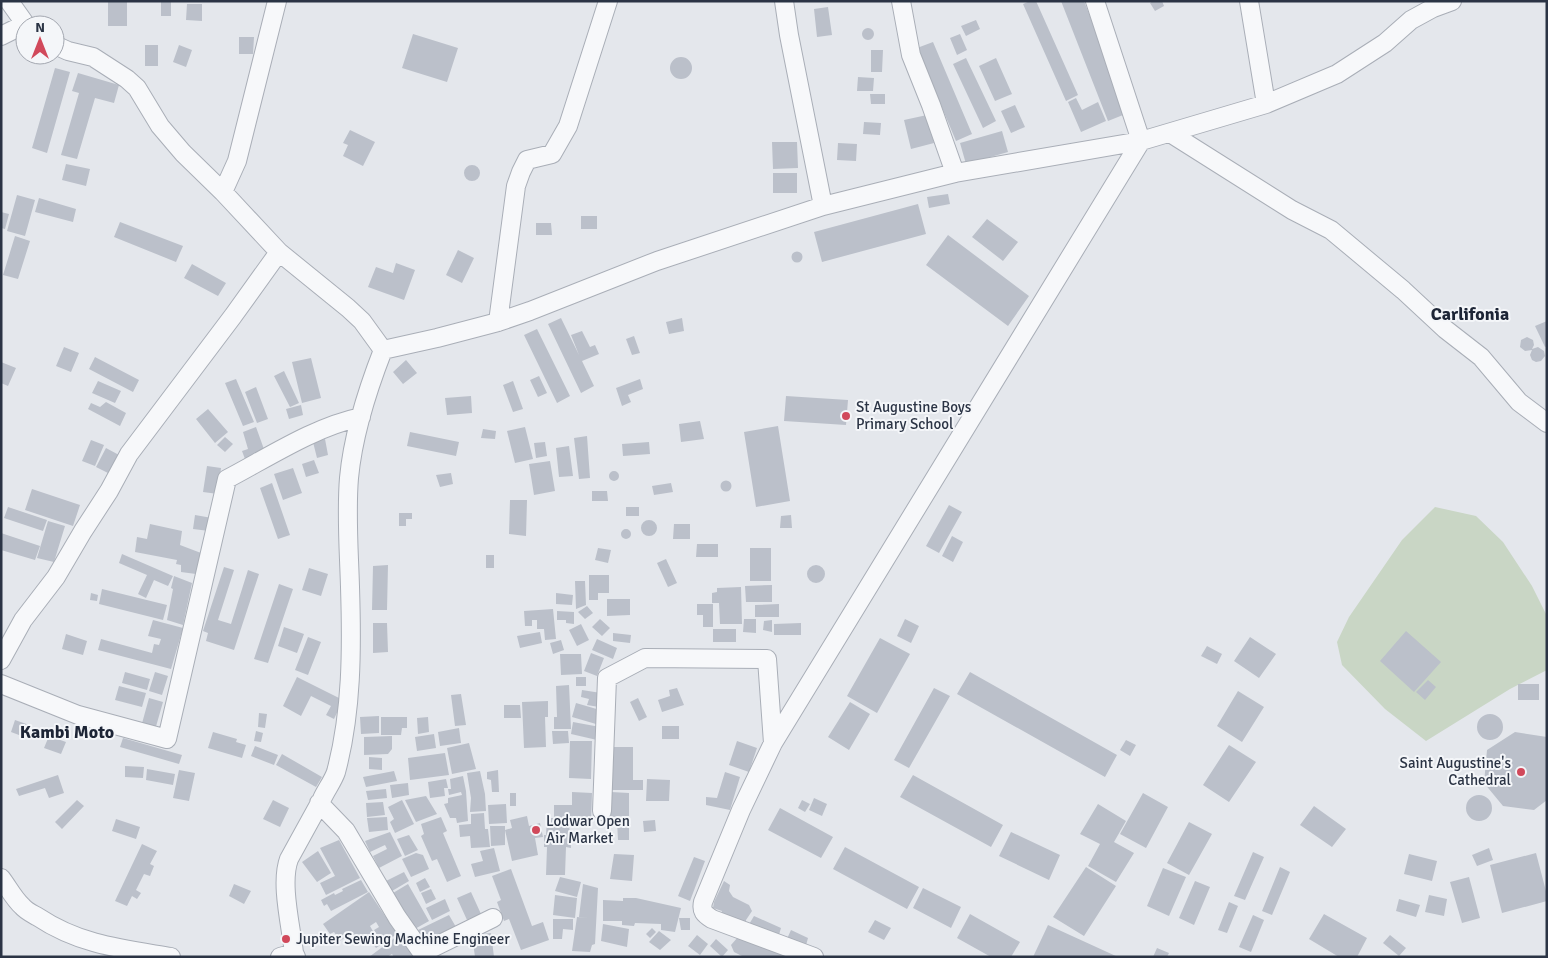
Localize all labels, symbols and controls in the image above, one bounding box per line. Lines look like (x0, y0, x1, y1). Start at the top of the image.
north arrow (15, 15, 65, 65)
text: N (35, 19, 45, 36)
district label: Carlifonia (1431, 303, 1509, 325)
place label: St Augustine Boys Primary School (856, 398, 972, 433)
marker: St Augustine Boys Primary School (840, 410, 852, 422)
district label: Kambi Moto (20, 721, 114, 743)
place label: Saint Augustine's Cathedral (1400, 754, 1511, 789)
marker: Saint Augustine's Cathedral (1515, 766, 1527, 778)
place label: Lodwar Open Air Market (546, 812, 630, 847)
marker: Lodwar Open Air Market (530, 824, 542, 836)
place label: Jupiter Sewing Machine Engineer (296, 930, 510, 948)
marker: Jupiter Sewing Machine Engineer (280, 933, 292, 945)

